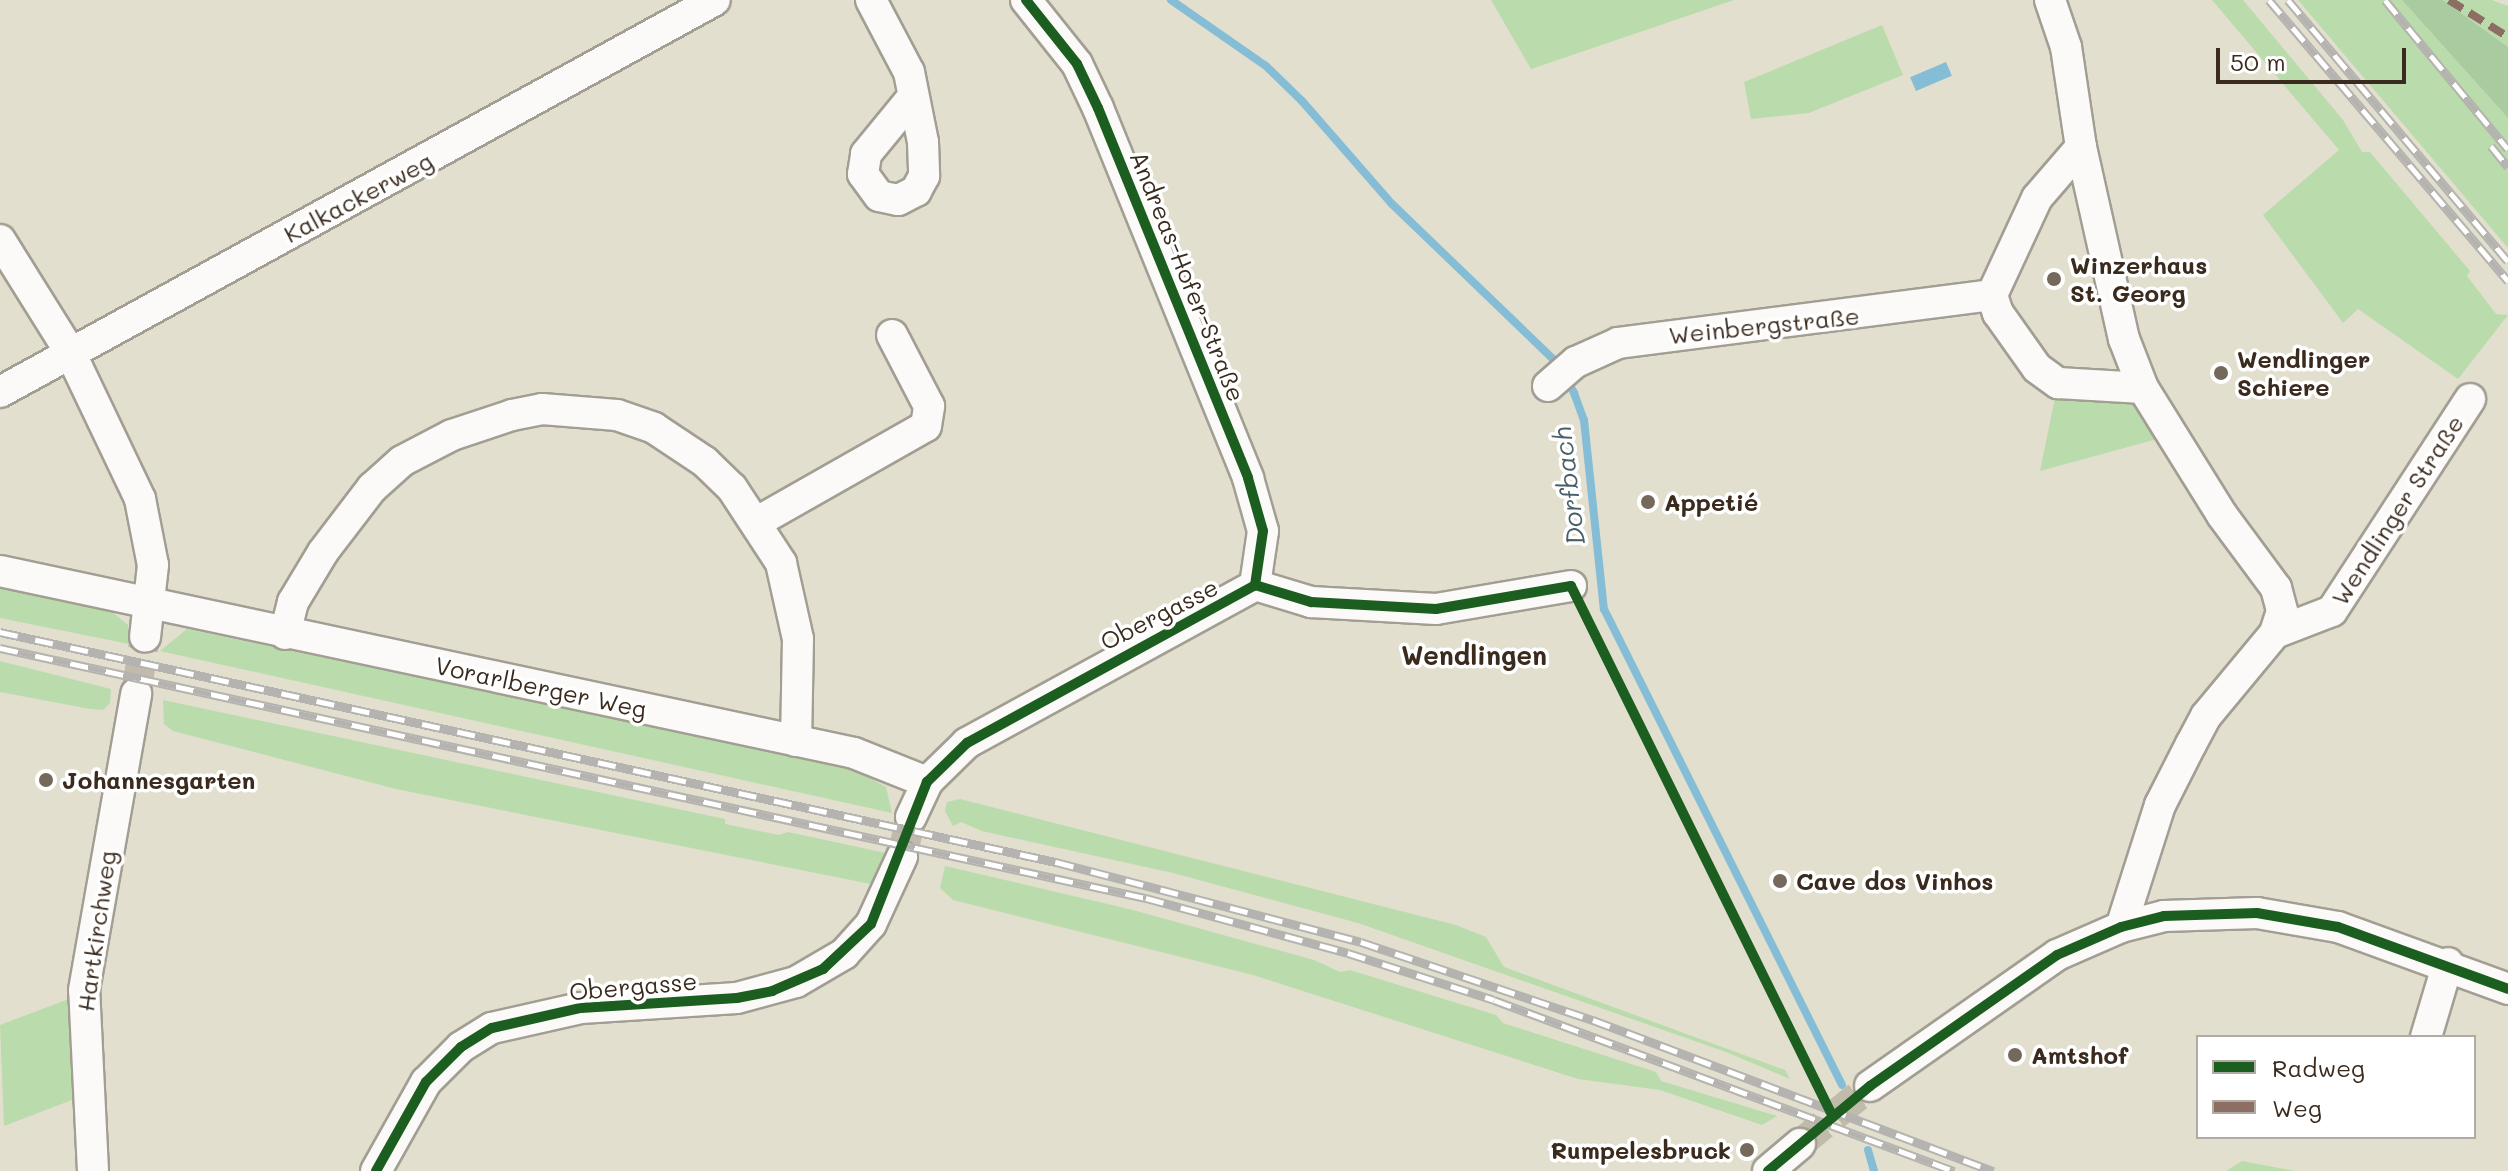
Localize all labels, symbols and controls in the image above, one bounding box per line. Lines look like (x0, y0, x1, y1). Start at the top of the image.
scale bar (2220, 32, 2410, 82)
text: 50 m (2230, 46, 2286, 77)
street label: Kalkackerweg (279, 146, 437, 248)
street label: Andreas-Hofer-Straße (1125, 147, 1251, 405)
place label: Winzerhaus St. Georg (2070, 251, 2207, 307)
marker: Winzerhaus St. Georg (2045, 270, 2063, 288)
street label: Weinbergstraße (1667, 301, 1861, 349)
place label: Wendlinger Schiere (2237, 345, 2370, 401)
marker: Wendlinger Schiere (2212, 364, 2230, 382)
street label: Wendlinger Straße (2325, 410, 2469, 610)
water label: Dorfbach (1546, 425, 1592, 547)
place label: Appetié (1664, 488, 1758, 516)
marker: Appetié (1639, 493, 1657, 511)
street label: Obergasse (1095, 572, 1223, 656)
district label: Wendlingen (1401, 640, 1547, 672)
street label: Vorarlberger Weg (433, 651, 649, 723)
place label: Johannesgarten (62, 766, 255, 794)
marker: Johannesgarten (37, 771, 55, 789)
street label: Hartkirchweg (70, 849, 122, 1013)
place label: Cave dos Vinhos (1796, 867, 1993, 895)
marker: Cave dos Vinhos (1771, 872, 1789, 890)
street label: Obergasse (568, 966, 698, 1006)
legend (2196, 1035, 2476, 1139)
place label: Amtshof (2031, 1041, 2128, 1069)
marker: Amtshof (2006, 1046, 2024, 1064)
text: Radweg (2272, 1052, 2365, 1083)
text: Weg (2272, 1092, 2322, 1123)
place label: Rumpelesbruck (1550, 1136, 1731, 1164)
marker: Rumpelesbruck (1738, 1141, 1756, 1159)

